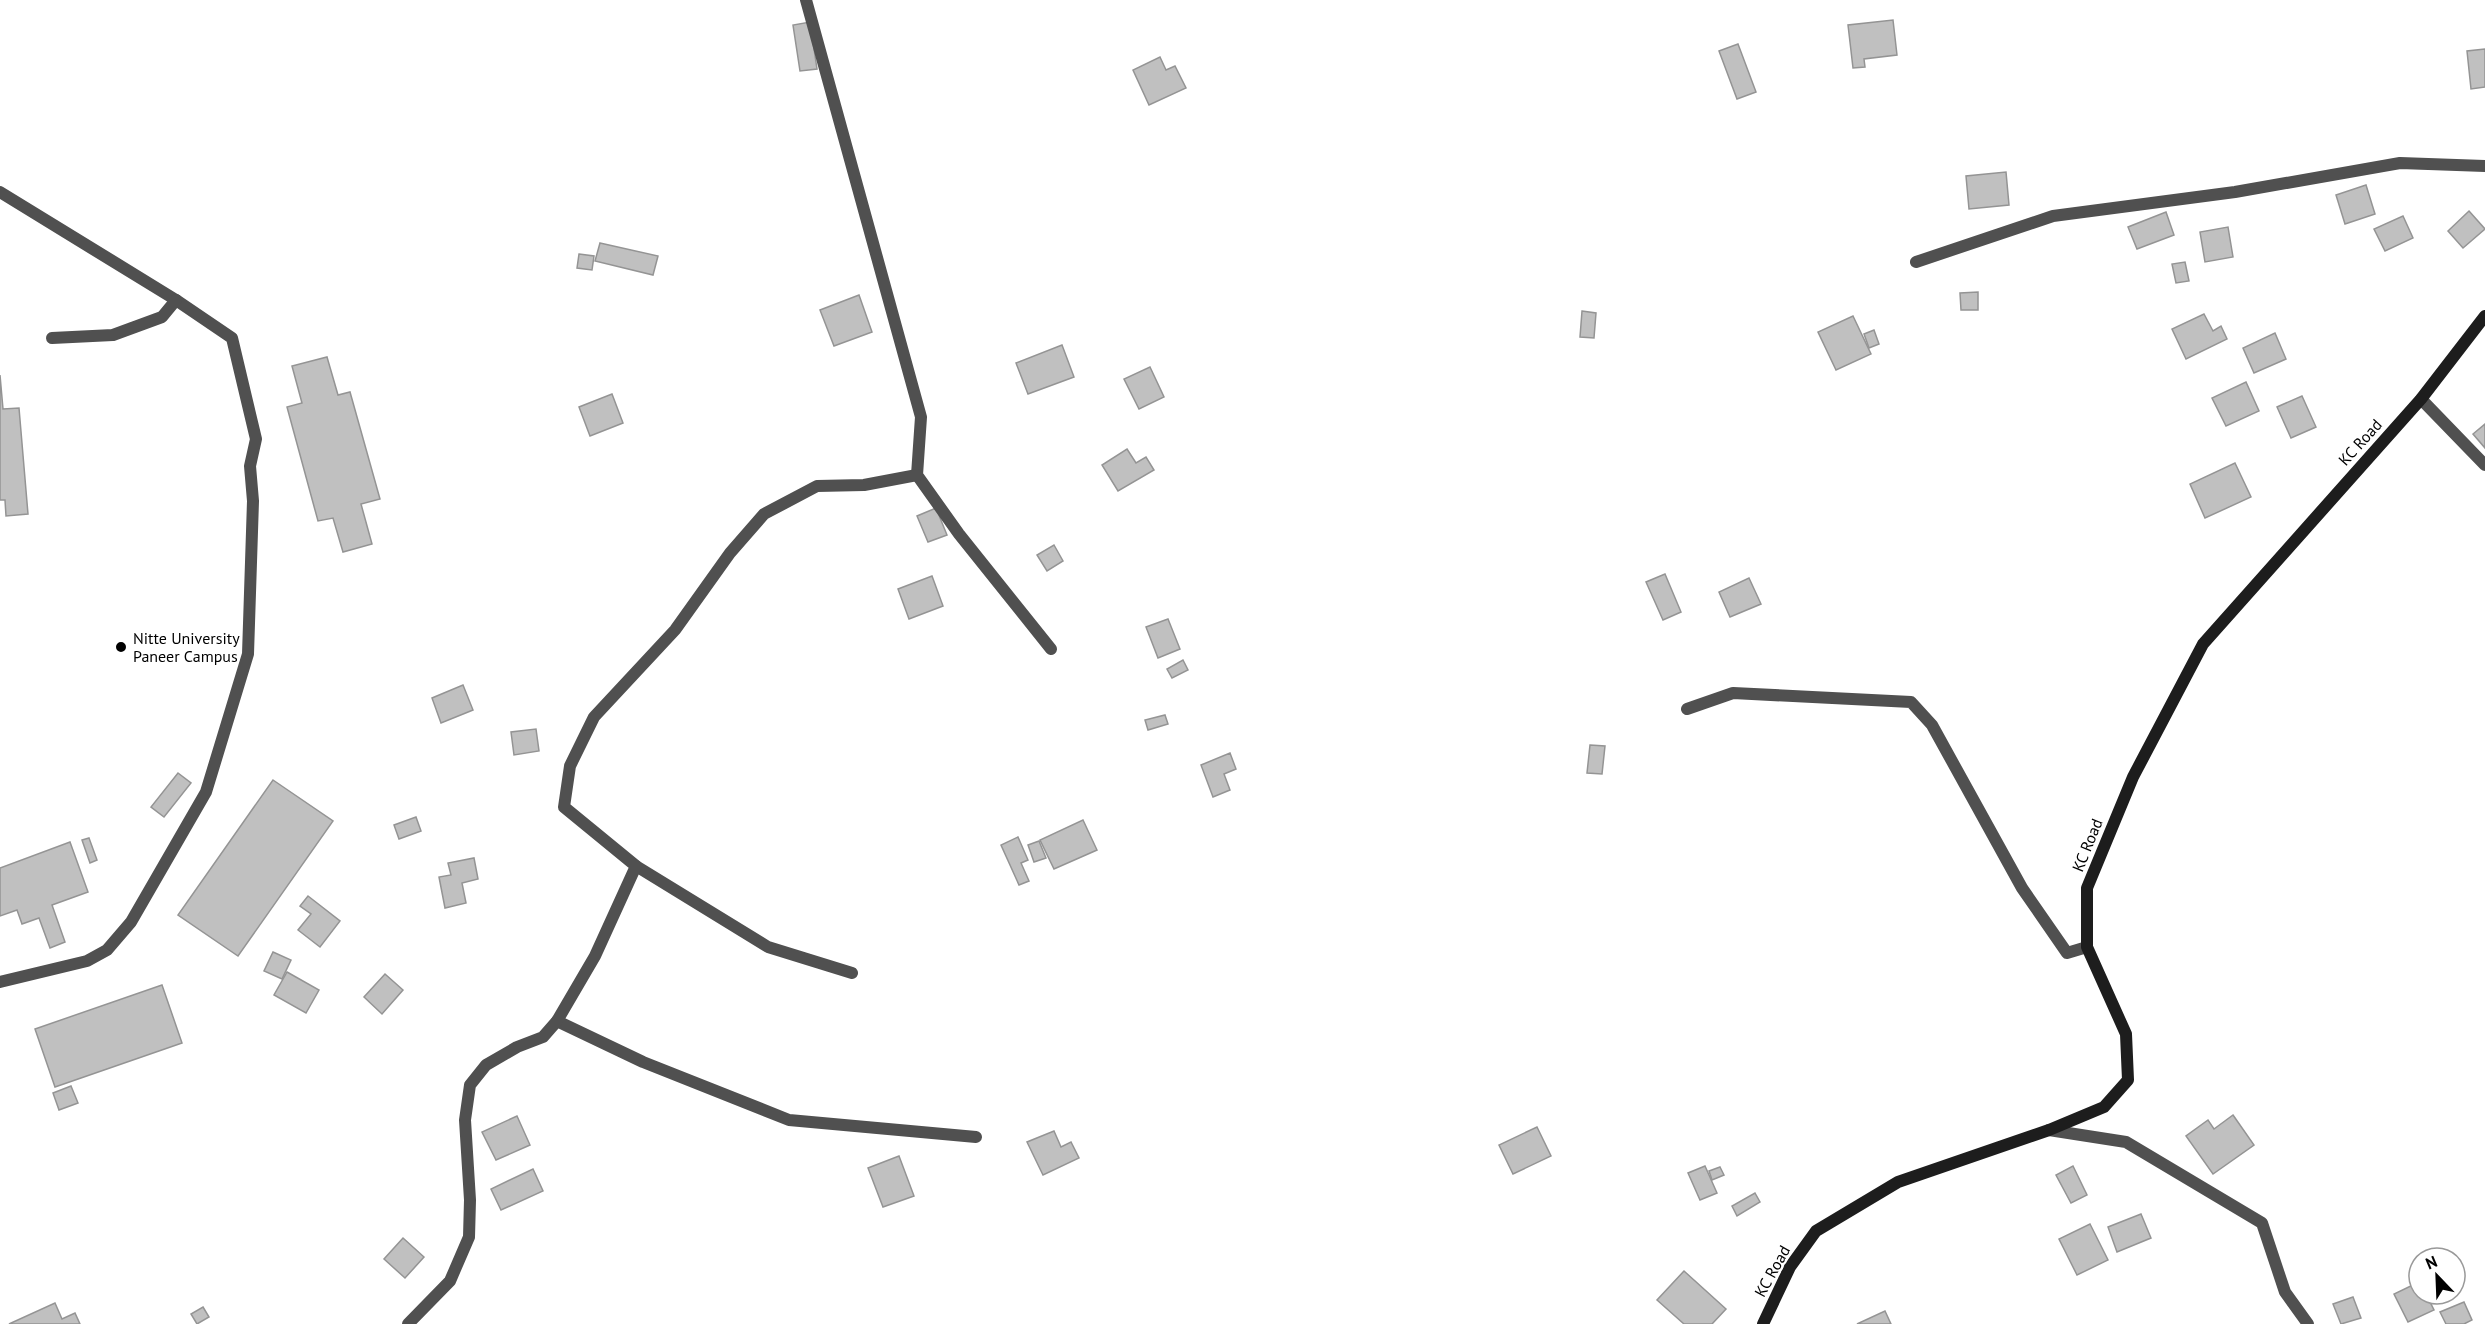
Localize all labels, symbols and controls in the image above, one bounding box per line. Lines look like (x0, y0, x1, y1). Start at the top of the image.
street label: KC Road (2334, 415, 2386, 469)
place label: Nitte University Paneer Campus (133, 628, 240, 666)
marker: Nitte University Paneer Campus (114, 640, 128, 654)
street label: KC Road (2067, 815, 2107, 875)
street label: KC Road (1750, 1242, 1794, 1300)
north arrow (2407, 1246, 2467, 1306)
text: N (2422, 1251, 2440, 1273)

